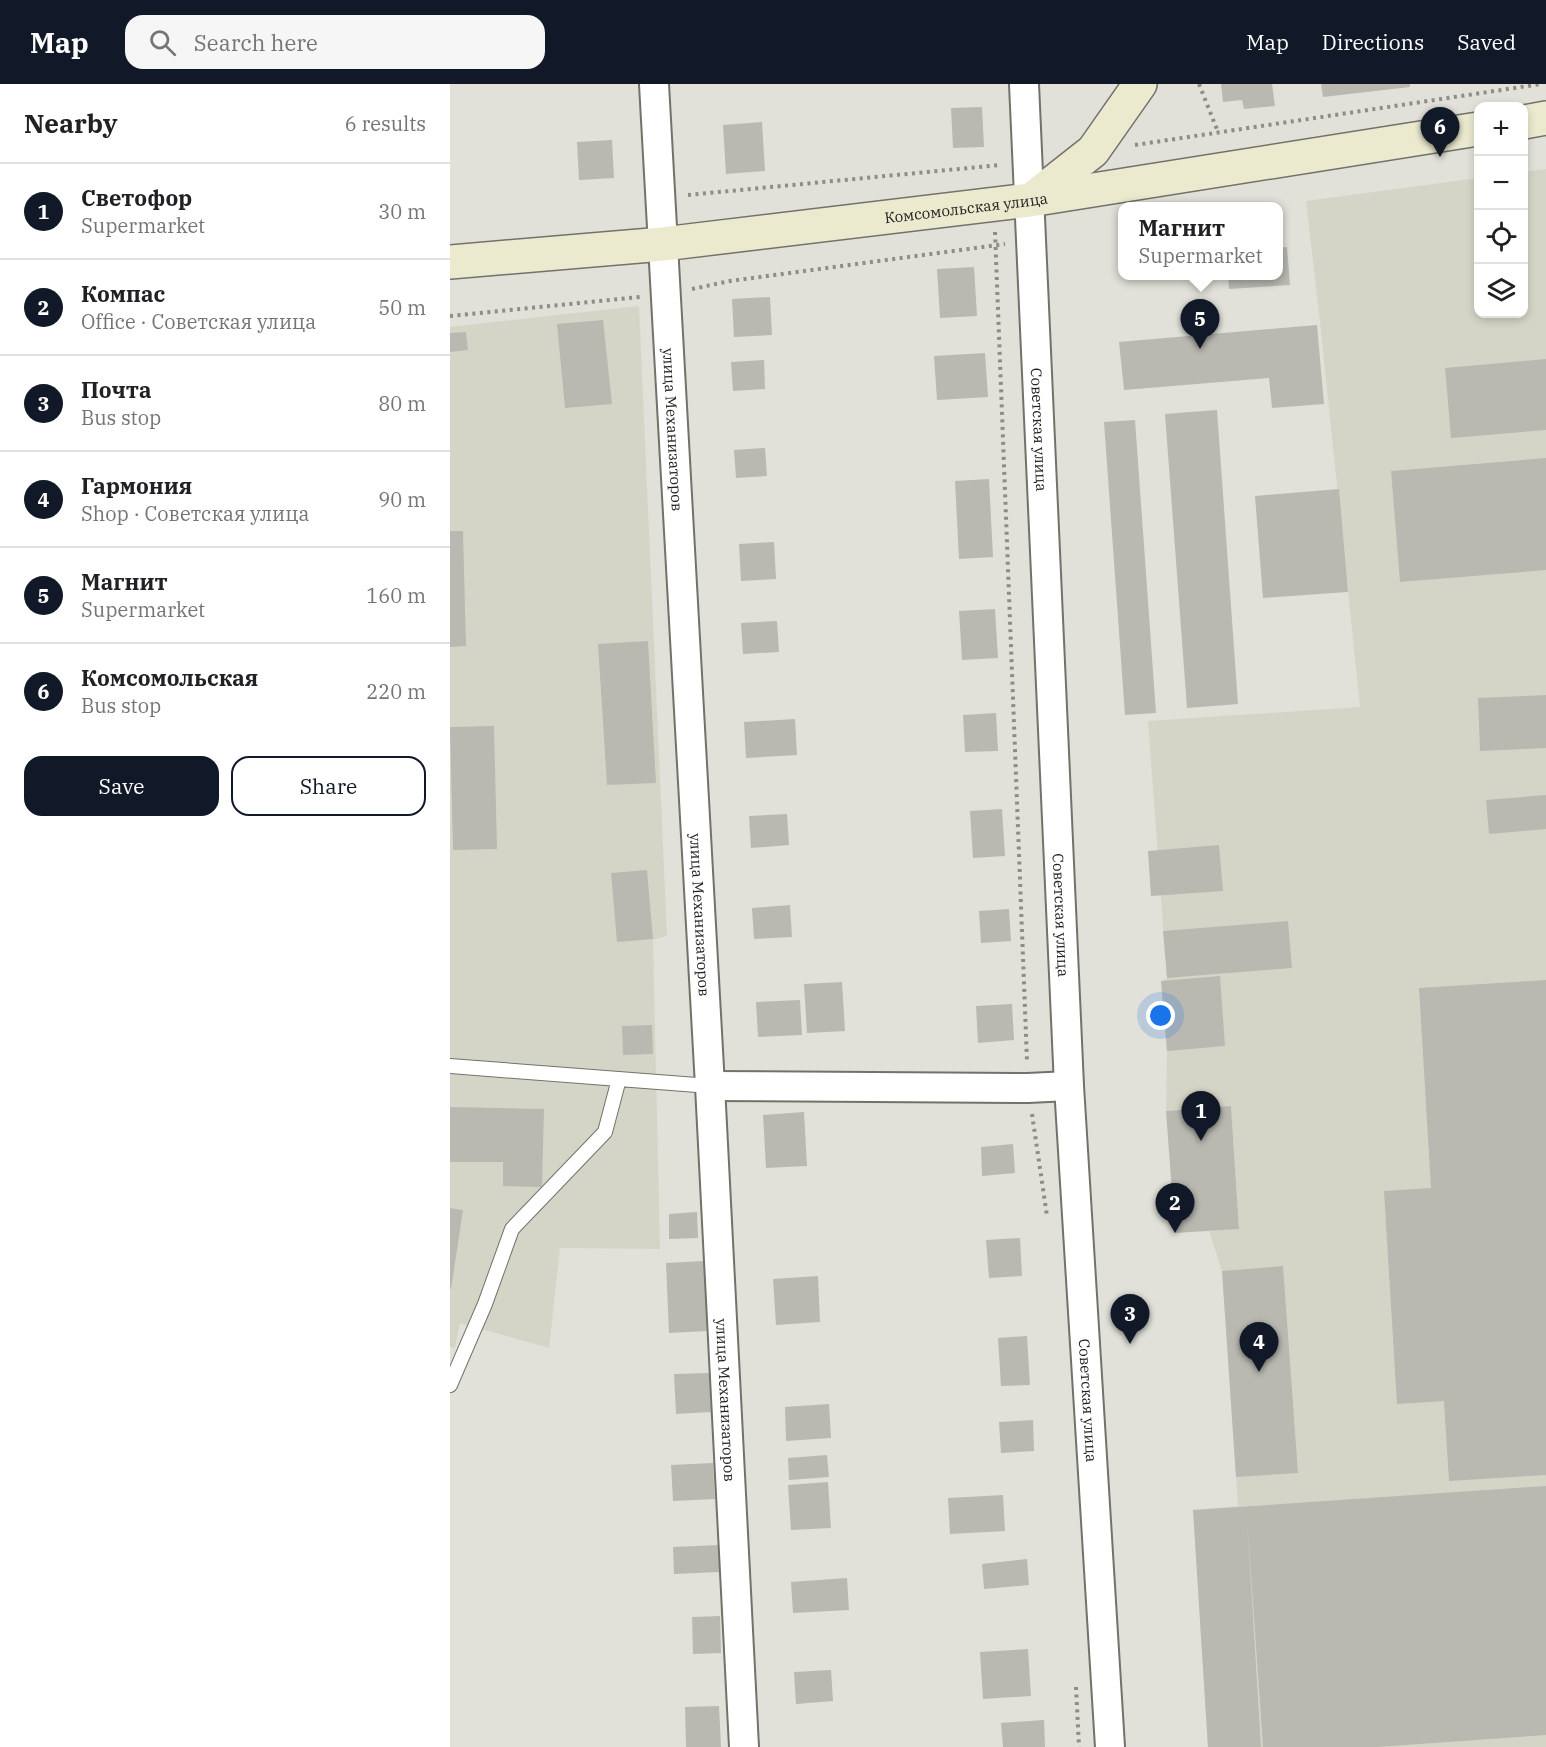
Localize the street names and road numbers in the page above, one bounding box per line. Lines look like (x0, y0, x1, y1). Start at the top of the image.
street label: Комсомольская улица (884, 188, 1049, 227)
street label: улица Механизаторов (659, 347, 687, 512)
street label: Советская улица (1027, 367, 1052, 492)
street label: улица Механизаторов (686, 833, 714, 997)
street label: Советская улица (1049, 853, 1074, 977)
street label: улица Механизаторов (712, 1318, 740, 1482)
street label: Советская улица (1075, 1338, 1102, 1463)

